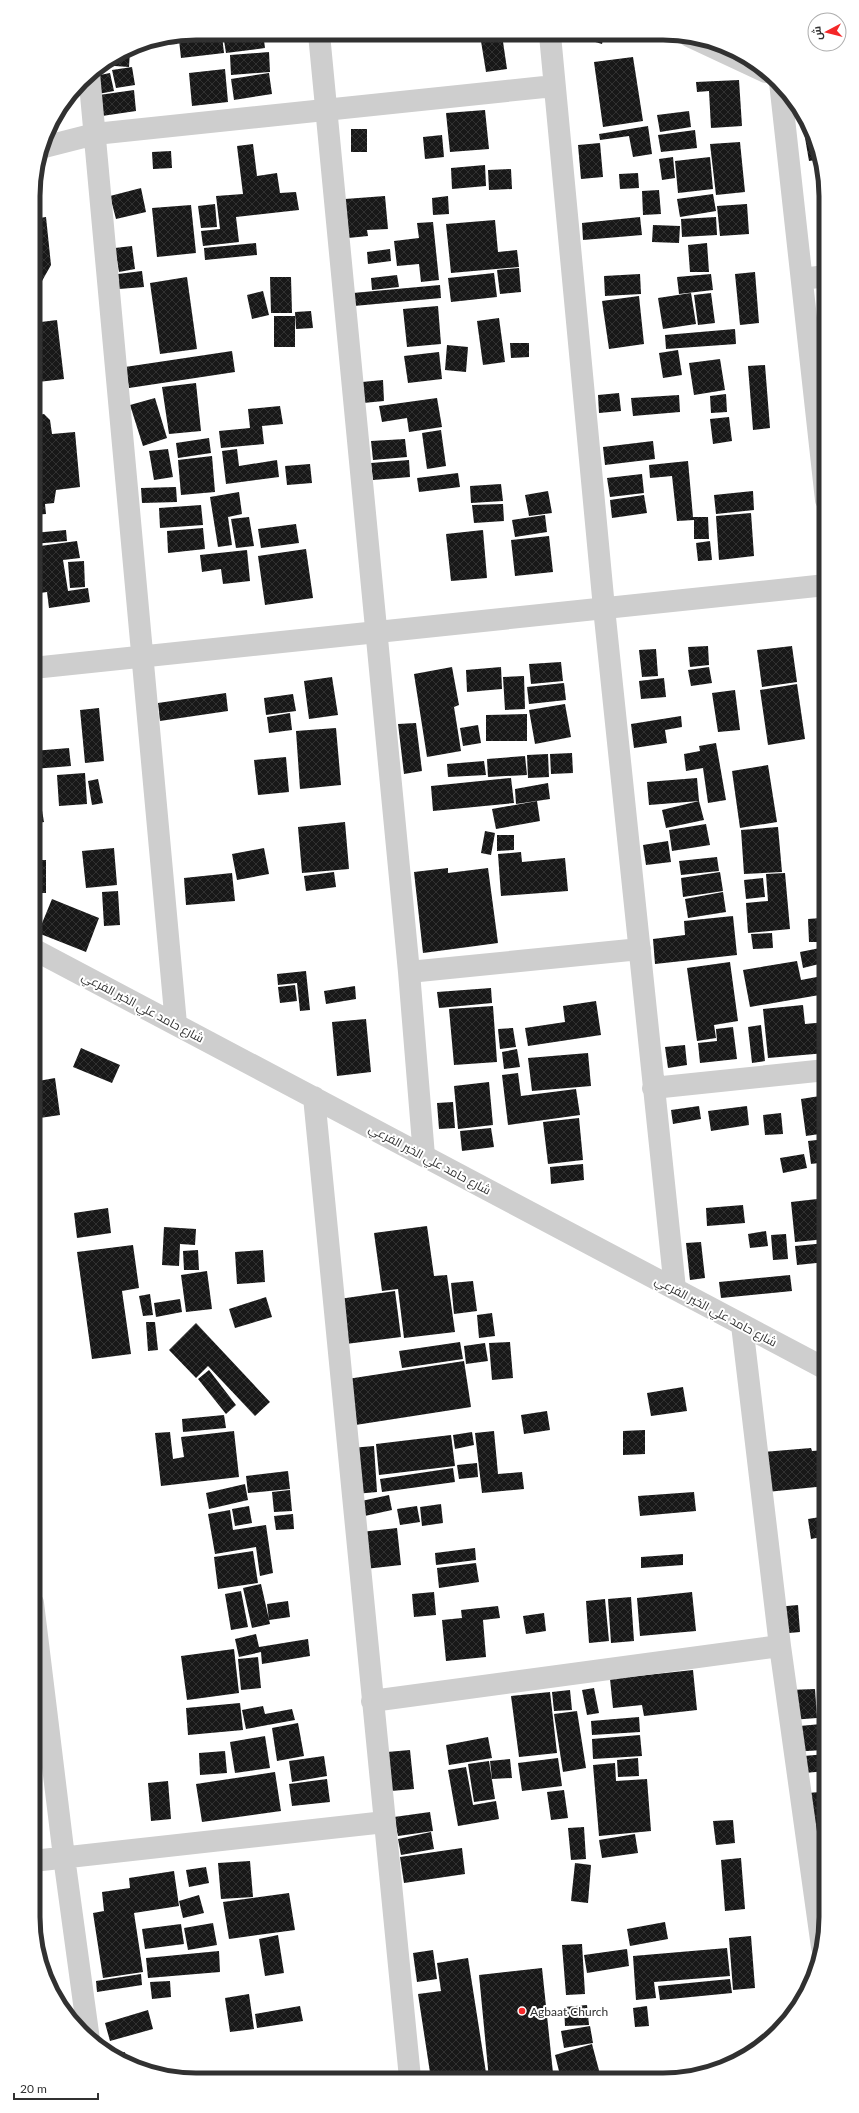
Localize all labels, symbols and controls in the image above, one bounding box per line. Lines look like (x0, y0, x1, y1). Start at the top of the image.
north arrow (807, 12, 847, 52)
text: ش (809, 25, 825, 41)
street label: شارع حامد علي الخير الفرعي (78, 968, 207, 1048)
street label: شارع حامد علي الخير الفرعي (365, 1120, 494, 1200)
street label: شارع حامد علي الخير الفرعي (651, 1272, 780, 1352)
place label: Agbaat Church (530, 2004, 608, 2019)
marker: Agbaat Church (517, 2006, 527, 2016)
scale bar (14, 2075, 98, 2101)
text: 20 m (20, 2081, 47, 2096)

